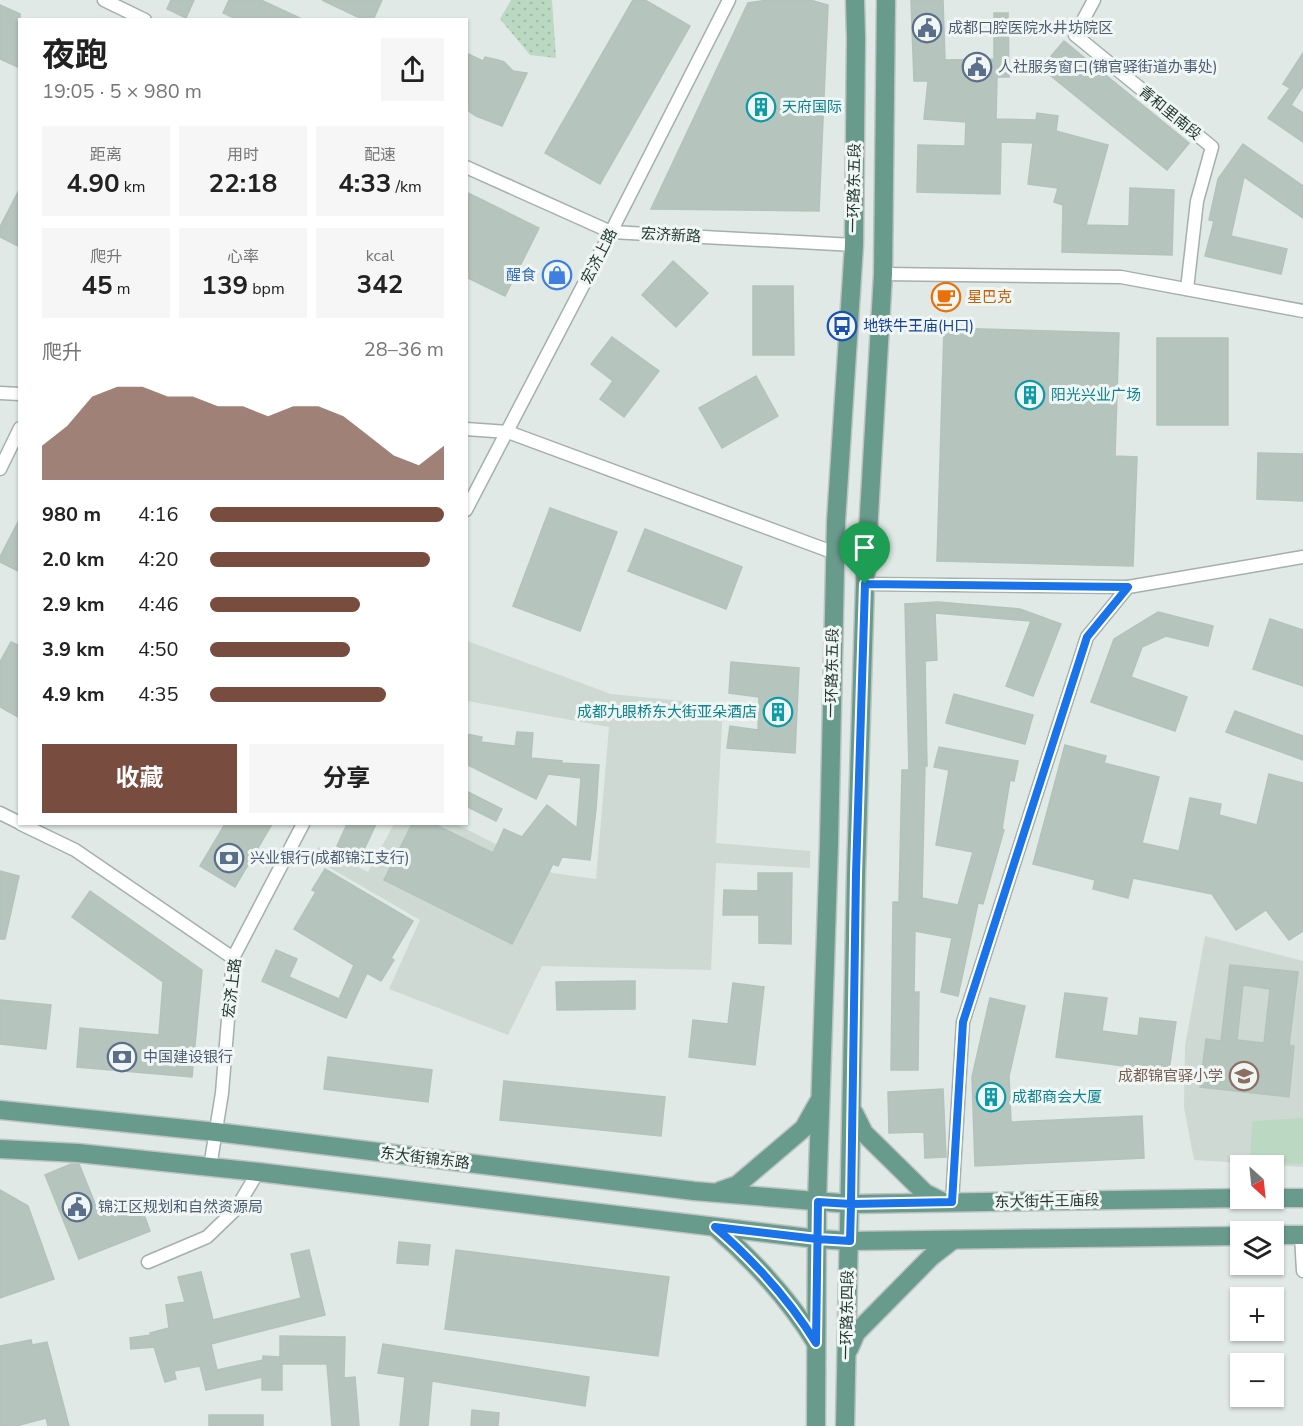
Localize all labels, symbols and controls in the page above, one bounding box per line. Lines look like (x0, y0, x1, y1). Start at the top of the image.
public building icon: 成都口腔医院水井坊院区 (911, 12, 943, 44)
place label: 成都口腔医院水井坊院区 (948, 18, 1113, 38)
text: 夜跑 (42, 33, 108, 78)
button: share (381, 38, 444, 101)
public building icon: 人社服务窗口(锦官驿街道办事处) (961, 51, 993, 83)
place label: 人社服务窗口(锦官驿街道办事处) (998, 57, 1218, 77)
text: 19:05 · 5 × 980 m (42, 78, 202, 105)
street label: 青和里南段 (1135, 82, 1205, 144)
building icon: 天府国际 (745, 91, 777, 123)
place label: 天府国际 (782, 97, 842, 117)
street label: 一环路东五段 (843, 143, 865, 233)
text: 距离 (90, 144, 122, 166)
text: 用时 (227, 144, 259, 166)
text: 配速 (364, 144, 396, 166)
text: 4.90 (66, 166, 120, 201)
text: 22:18 (209, 166, 277, 201)
text: 4:33 (338, 166, 391, 201)
text: km (120, 176, 146, 198)
text: /km (391, 176, 422, 198)
street label: 宏济新路 (641, 223, 701, 247)
street label: 宏济上路 (576, 225, 622, 287)
text: kcal (366, 245, 394, 267)
text: 爬升 (90, 246, 122, 268)
text: 心率 (227, 246, 259, 268)
shop icon: 醒食 (541, 259, 573, 291)
place label: 醒食 (506, 265, 536, 285)
text: 342 (357, 267, 403, 302)
text: 45 (81, 268, 113, 303)
text: 139 (201, 268, 248, 303)
text: m (113, 278, 131, 300)
text: bpm (248, 278, 285, 300)
cafe icon: 星巴克 (930, 281, 962, 313)
place label: 星巴克 (967, 287, 1012, 307)
bus stop icon: 地铁牛王庙(H口) (826, 310, 858, 342)
place label: 地铁牛王庙(H口) (863, 316, 974, 336)
text: 28–36 m (364, 336, 444, 363)
text: 爬升 (42, 339, 82, 366)
building icon: 阳光兴业广场 (1014, 379, 1046, 411)
place label: 阳光兴业广场 (1051, 385, 1141, 405)
text: 980 m (42, 501, 101, 528)
text: 4:16 (138, 501, 179, 528)
pin (839, 522, 890, 584)
icon: arrive (848, 531, 881, 564)
text: 2.0 km (42, 546, 105, 573)
text: 4:20 (138, 546, 179, 573)
text: 2.9 km (42, 591, 105, 618)
text: 4:46 (138, 591, 179, 618)
street label: 一环路东五段 (821, 628, 843, 718)
text: 3.9 km (42, 636, 105, 663)
text: 4:50 (138, 636, 179, 663)
text: 4.9 km (42, 681, 105, 708)
text: 4:35 (138, 681, 179, 708)
building icon: 成都九眼桥东大街亚朵酒店 (762, 696, 794, 728)
place label: 成都九眼桥东大街亚朵酒店 (577, 702, 757, 722)
button: 收藏 (42, 744, 237, 813)
button: 分享 (249, 744, 444, 813)
bank icon: 兴业银行(成都锦江支行) (213, 842, 245, 874)
place label: 兴业银行(成都锦江支行) (250, 848, 410, 868)
street label: 宏济上路 (218, 957, 246, 1019)
bank icon: 中国建设银行 (106, 1041, 138, 1073)
place label: 中国建设银行 (143, 1047, 233, 1067)
school or university icon: 成都锦官驿小学 (1228, 1060, 1260, 1092)
place label: 成都锦官驿小学 (1118, 1066, 1223, 1086)
building icon: 成都商会大厦 (975, 1081, 1007, 1113)
place label: 成都商会大厦 (1012, 1087, 1102, 1107)
street label: 东大街锦东路 (379, 1143, 471, 1173)
north arrow (1230, 1155, 1284, 1209)
map controls (1230, 1155, 1284, 1407)
street label: 东大街牛王庙段 (994, 1190, 1100, 1212)
public building icon: 锦江区规划和自然资源局 (61, 1191, 93, 1223)
place label: 锦江区规划和自然资源局 (98, 1197, 263, 1217)
button: layers (1230, 1221, 1284, 1275)
street label: 一环路东四段 (836, 1270, 858, 1360)
button: + (1230, 1287, 1284, 1341)
button: − (1230, 1353, 1284, 1407)

